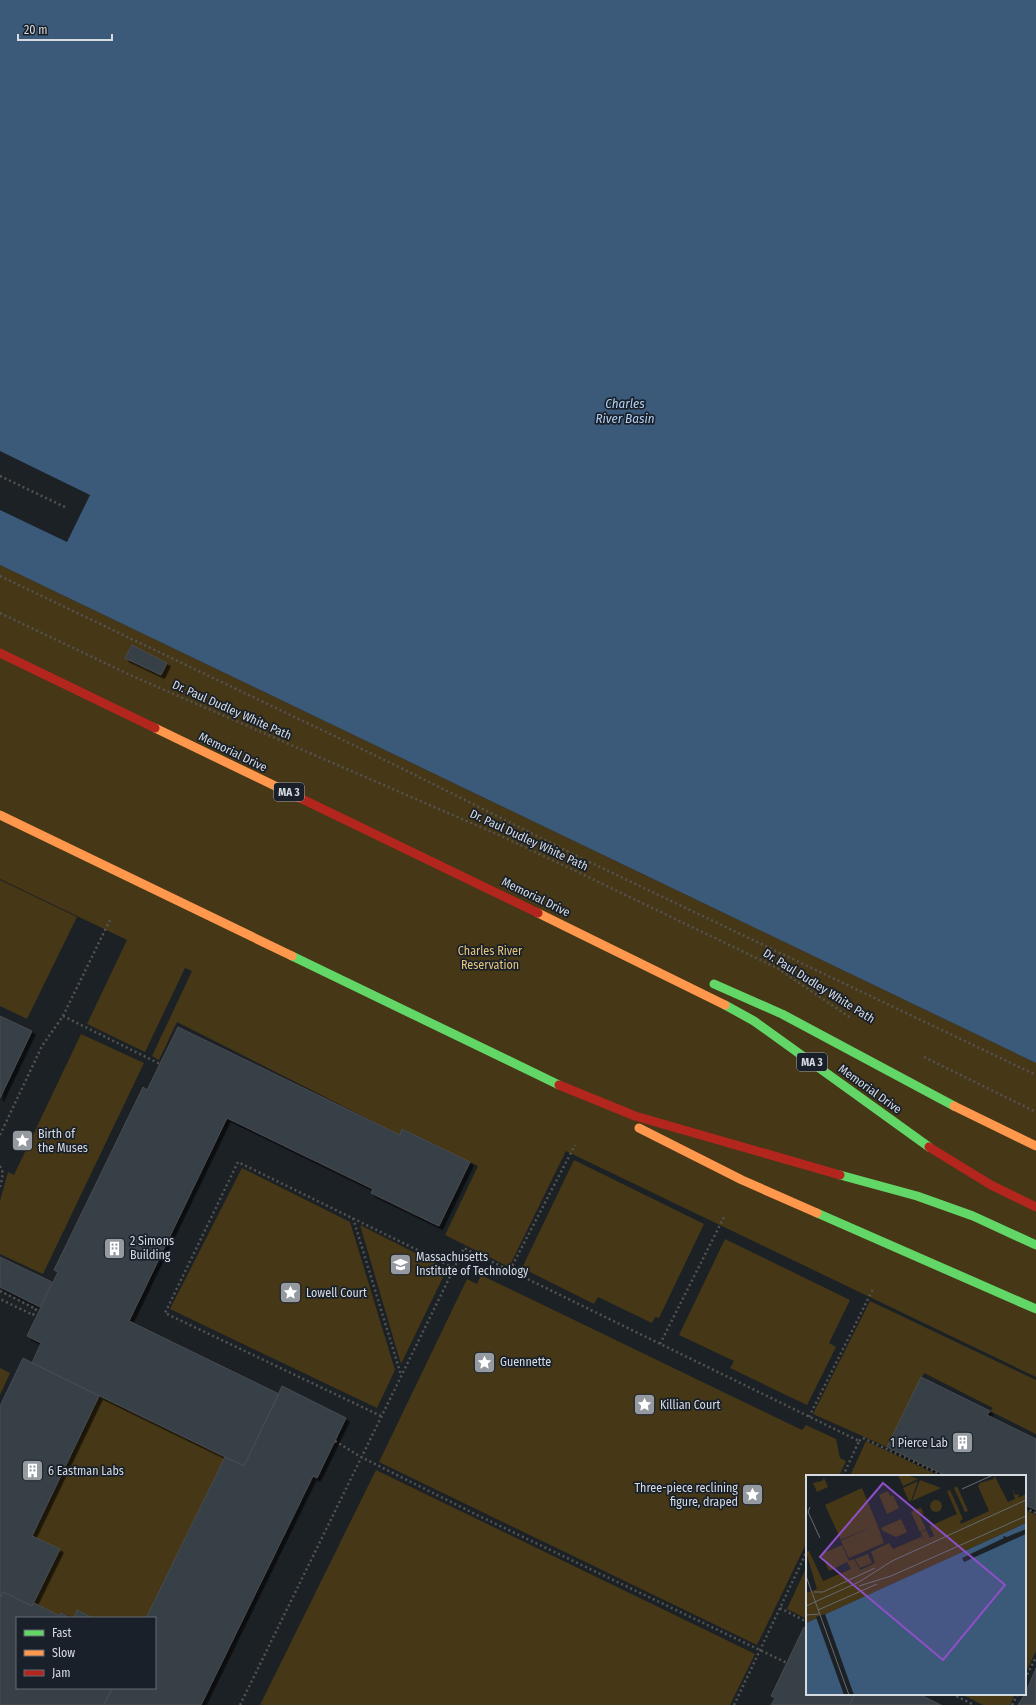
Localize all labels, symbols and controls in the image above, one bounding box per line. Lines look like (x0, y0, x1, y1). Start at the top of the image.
scale bar (18, 16, 112, 42)
text: 20 m (24, 23, 48, 37)
water label: Charles River Basin (595, 396, 655, 426)
street label: Dr. Paul Dudley White Path (170, 677, 294, 743)
street label: Memorial Drive (197, 729, 270, 775)
road number: MA 3 (274, 783, 304, 801)
street label: Dr. Paul Dudley White Path (468, 806, 590, 874)
street label: Memorial Drive (500, 874, 573, 920)
park label: Charles River Reservation (458, 944, 523, 972)
street label: Dr. Paul Dudley White Path (761, 946, 877, 1026)
road number: MA 3 (797, 1053, 827, 1071)
street label: Memorial Drive (836, 1061, 904, 1117)
place label: Birth of the Muses (38, 1127, 88, 1155)
place icon: Birth of the Muses (9, 1128, 35, 1154)
place label: 2 Simons Building (130, 1234, 174, 1262)
building icon: 2 Simons Building (102, 1235, 128, 1261)
place label: Massachusetts Institute of Technology (416, 1250, 529, 1278)
school or university icon: Massachusetts Institute of Technology (387, 1251, 413, 1277)
place icon: Lowell Court (277, 1280, 303, 1306)
place label: Lowell Court (306, 1286, 367, 1300)
place icon: Guennette (471, 1349, 497, 1375)
place label: Guennette (500, 1355, 551, 1369)
place icon: Killian Court (632, 1392, 658, 1418)
place label: Killian Court (660, 1398, 720, 1412)
building icon: 1 Pierce Lab (950, 1430, 976, 1456)
place label: 1 Pierce Lab (890, 1436, 948, 1450)
building icon: 6 Eastman Labs (19, 1458, 45, 1484)
place label: 6 Eastman Labs (48, 1464, 124, 1478)
inset map (806, 1475, 1026, 1695)
place label: Three-piece reclining figure, draped (635, 1481, 738, 1509)
place icon: Three-piece reclining figure, draped (740, 1482, 766, 1508)
legend (16, 1617, 156, 1689)
text: Fast (52, 1626, 71, 1640)
text: Slow (52, 1646, 75, 1660)
text: Jam (52, 1666, 70, 1680)

